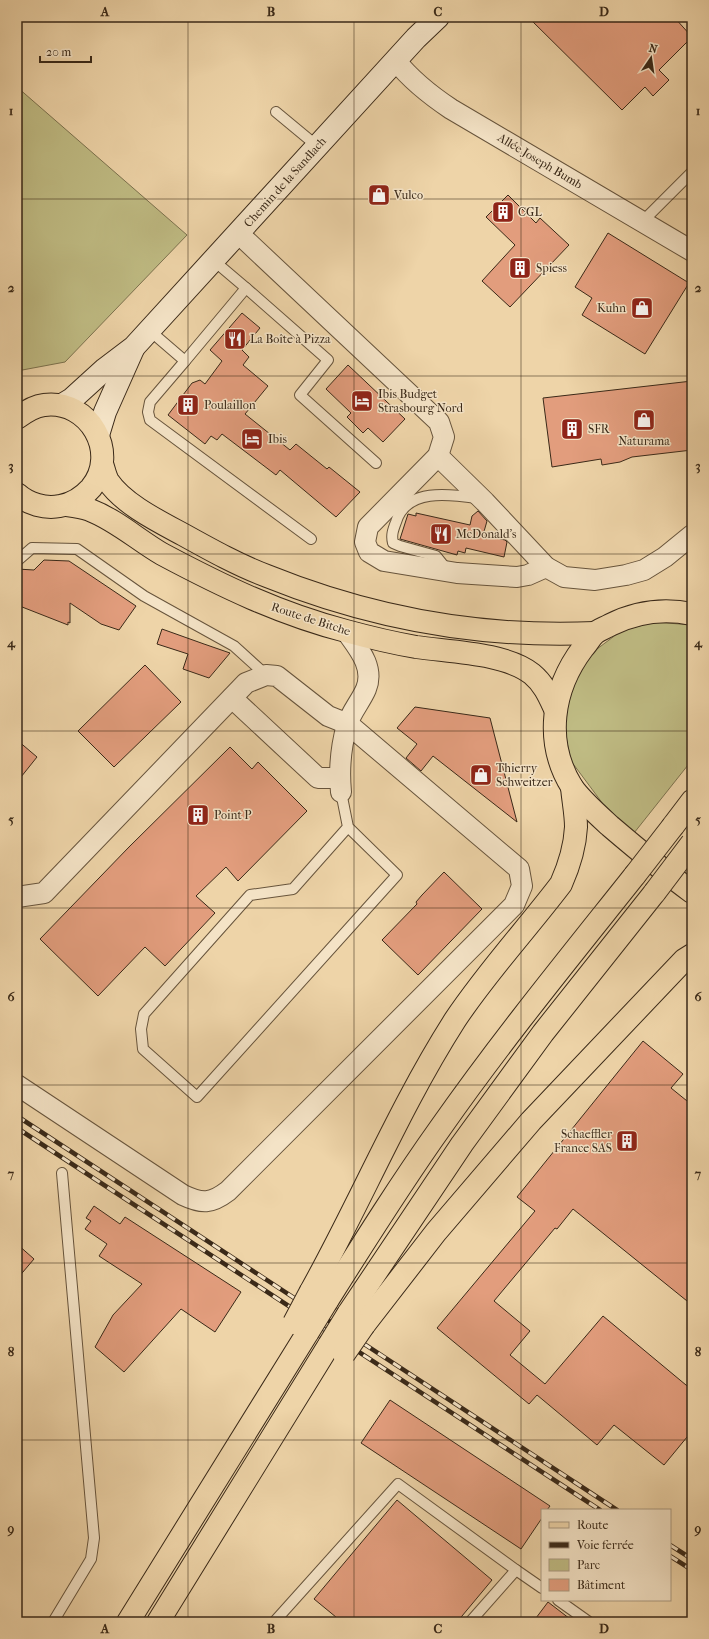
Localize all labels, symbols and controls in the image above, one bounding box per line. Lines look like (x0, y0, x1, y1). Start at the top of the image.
text: A (100, 4, 110, 19)
text: B (267, 4, 276, 19)
text: C (434, 4, 443, 19)
text: D (599, 4, 609, 19)
scale bar (40, 38, 91, 64)
north arrow (631, 38, 671, 78)
text: N (648, 41, 659, 56)
text: 20 m (46, 45, 71, 59)
text: 1 (9, 103, 14, 118)
text: 1 (696, 103, 701, 118)
street label: Allée Joseph Bumb (494, 130, 585, 192)
street label: Chemin de la Sandlach (241, 134, 329, 230)
shop icon: Vulco (366, 182, 392, 208)
place label: Vulco (393, 188, 423, 202)
building icon: CGL (490, 199, 516, 225)
place label: CGL (518, 205, 543, 219)
building icon: Spiess (507, 255, 533, 281)
place label: Spiess (536, 261, 567, 275)
text: 2 (8, 280, 15, 295)
text: 2 (695, 280, 702, 295)
shop icon: Kuhn (629, 295, 655, 321)
place label: Kuhn (597, 301, 626, 315)
restaurant icon: La Boîte à Pizza (222, 326, 248, 352)
place label: La Boîte à Pizza (250, 332, 331, 346)
place label: Ibis Budget Strasbourg Nord (378, 387, 464, 415)
hotel icon: Ibis Budget Strasbourg Nord (349, 388, 375, 414)
building icon: Poulaillon (175, 392, 201, 418)
place label: Poulaillon (204, 398, 256, 412)
shop icon: Naturama (631, 407, 657, 433)
building icon: SFR (559, 416, 585, 442)
place label: SFR (588, 422, 611, 436)
hotel icon: Ibis (239, 426, 265, 452)
place label: Ibis (268, 432, 287, 446)
place label: Naturama (618, 434, 670, 448)
text: 3 (8, 458, 14, 474)
text: 3 (695, 458, 701, 474)
restaurant icon: McDonald's (428, 521, 454, 547)
place label: McDonald's (456, 527, 517, 541)
street label: Route de Bitche (270, 600, 352, 638)
text: 4 (6, 635, 16, 651)
text: 4 (693, 635, 703, 651)
place label: Thierry Schweitzer (496, 761, 554, 789)
shop icon: Thierry Schweitzer (468, 762, 494, 788)
building icon: Point P (185, 802, 211, 828)
place label: Point P (214, 808, 252, 822)
text: 5 (8, 812, 14, 827)
text: 5 (695, 812, 701, 827)
text: 6 (7, 989, 15, 1004)
text: 6 (694, 989, 702, 1004)
place label: Schaeffler France SAS (554, 1127, 613, 1155)
building icon: Schaeffler France SAS (614, 1128, 640, 1154)
text: 7 (7, 1166, 15, 1181)
text: 7 (694, 1166, 702, 1181)
text: 8 (8, 1344, 15, 1359)
text: 8 (695, 1344, 702, 1359)
legend (541, 1509, 671, 1601)
text: Route (577, 1518, 609, 1532)
text: 9 (7, 1521, 15, 1537)
text: 9 (694, 1521, 702, 1537)
text: Voie ferrée (576, 1538, 634, 1552)
text: Parc (577, 1558, 600, 1572)
text: Bâtiment (577, 1578, 626, 1592)
text: A (100, 1621, 110, 1636)
text: B (267, 1621, 276, 1636)
text: C (434, 1621, 443, 1636)
text: D (599, 1621, 609, 1636)

